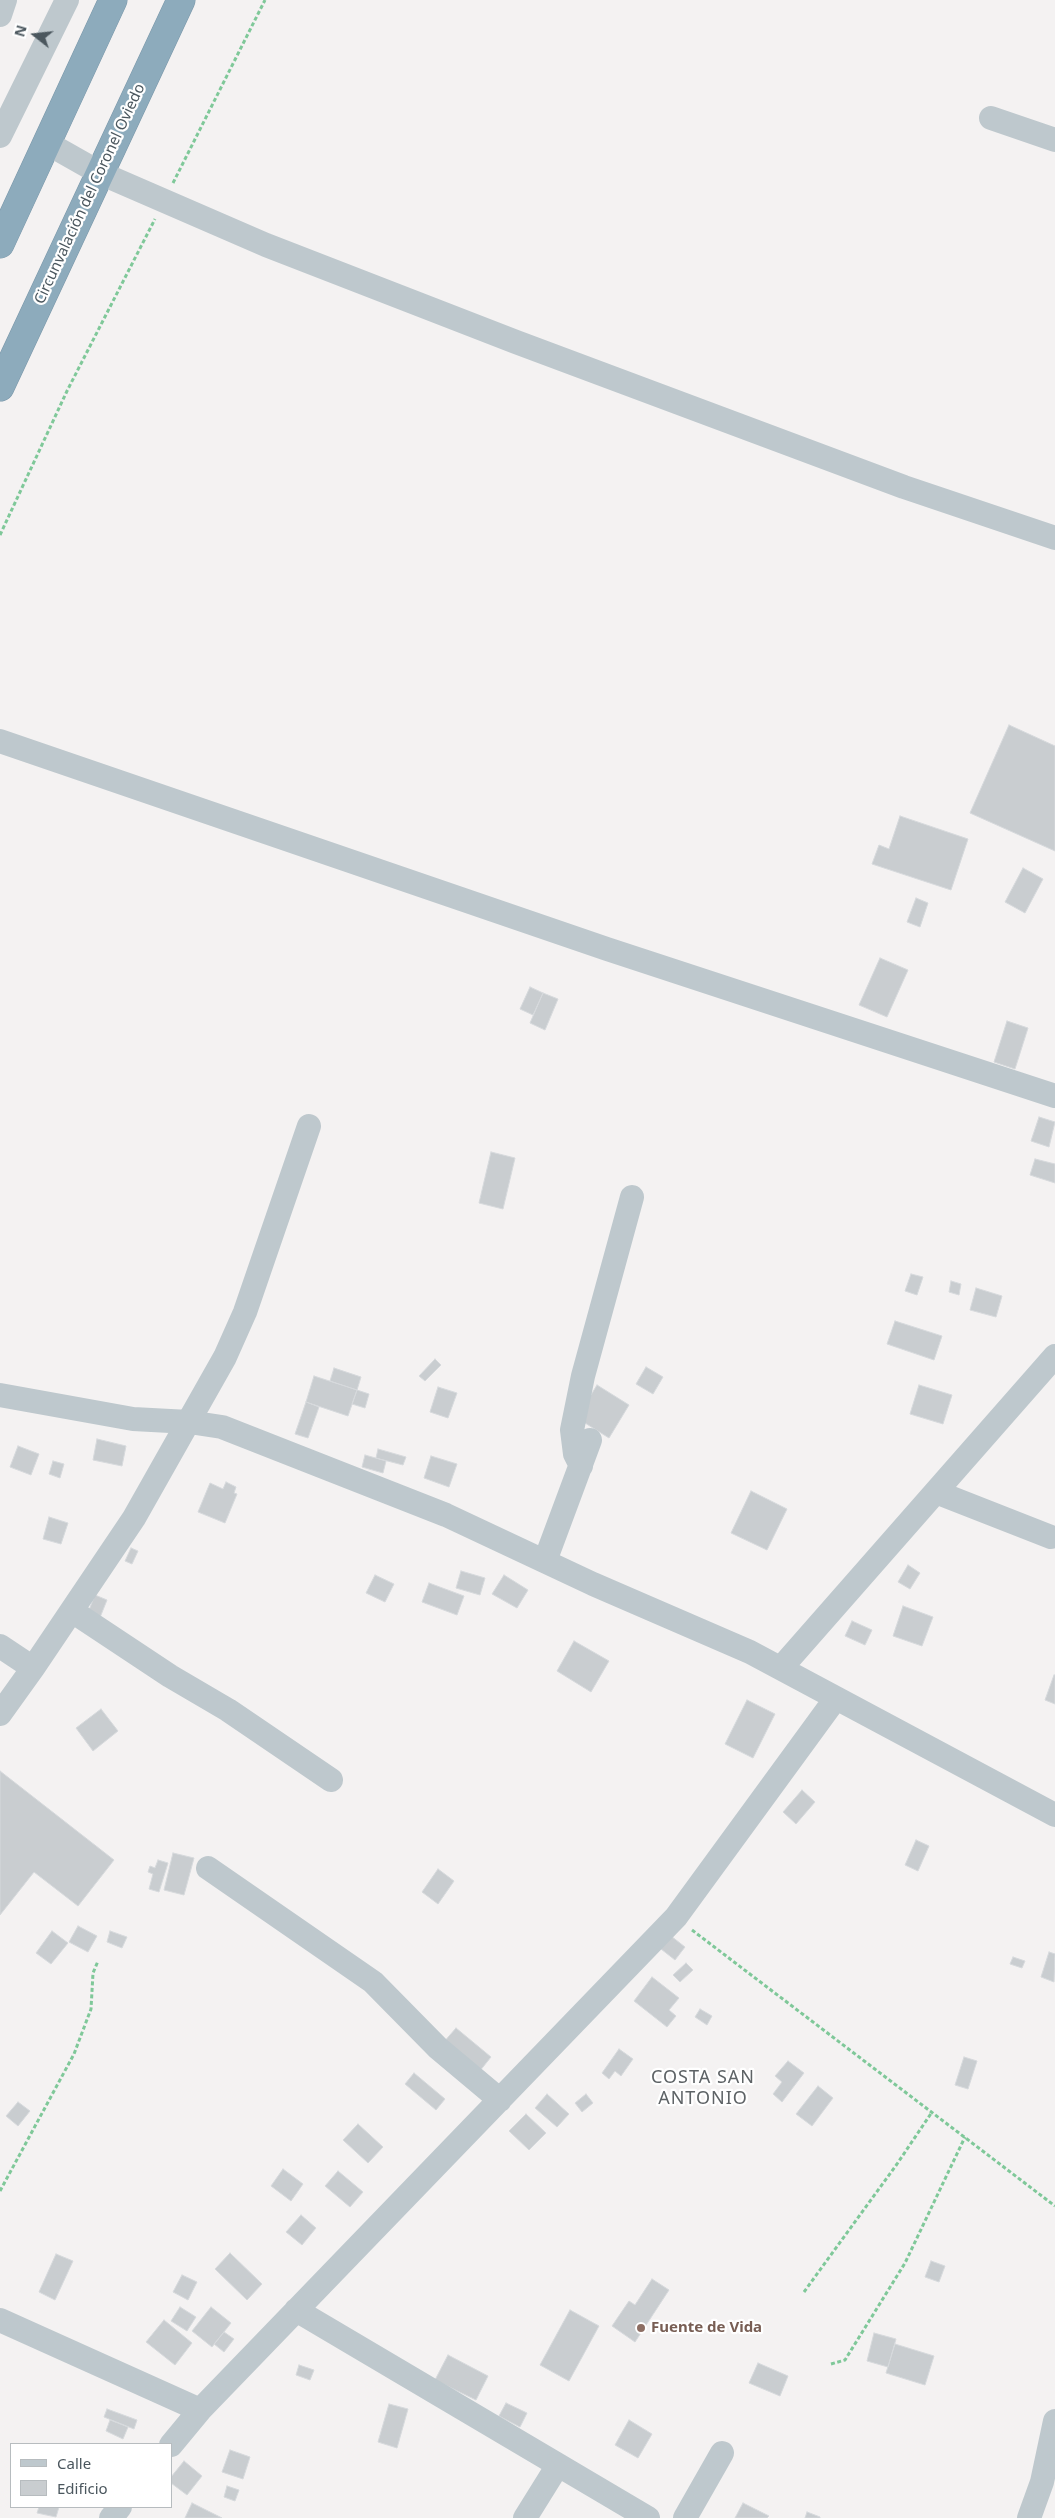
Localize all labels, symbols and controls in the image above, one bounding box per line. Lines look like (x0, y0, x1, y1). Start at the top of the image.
north arrow (10, 10, 60, 60)
text: N (9, 23, 31, 39)
street label: Circunvalación del Coronel Oviedo (31, 81, 149, 307)
district label: COSTA SAN ANTONIO (650, 2067, 756, 2110)
place label: Fuente de Vida (651, 2319, 762, 2337)
marker: Fuente de Vida (635, 2322, 647, 2334)
legend (10, 2443, 172, 2508)
text: Calle (57, 2453, 91, 2473)
text: Edificio (57, 2478, 108, 2498)

